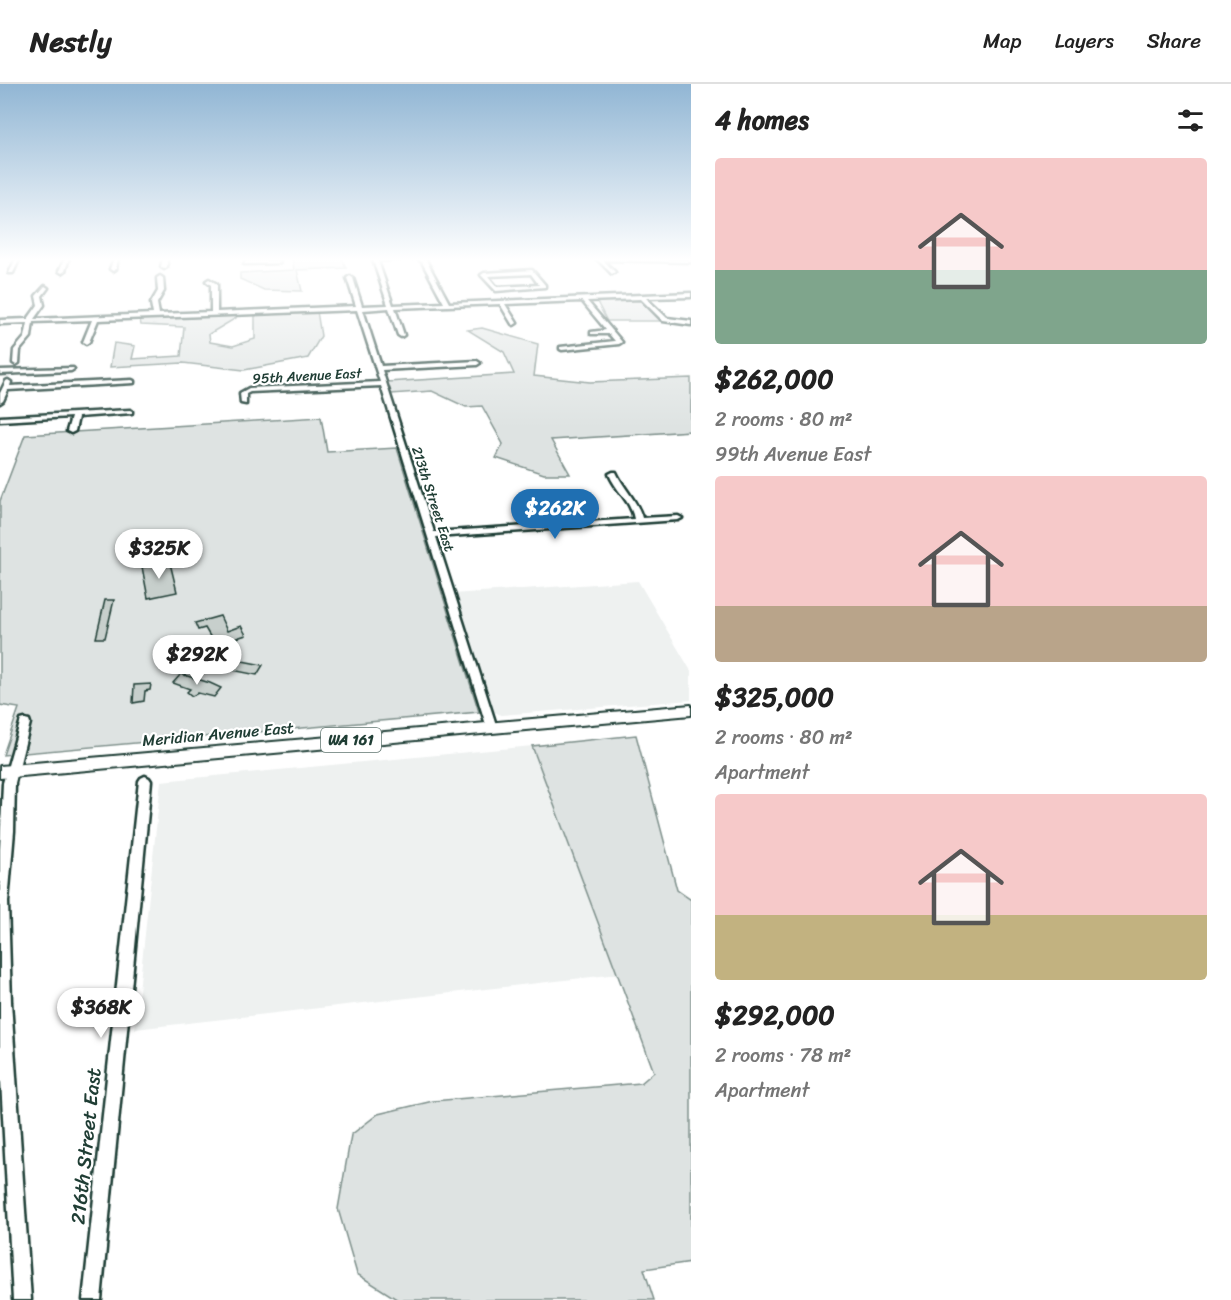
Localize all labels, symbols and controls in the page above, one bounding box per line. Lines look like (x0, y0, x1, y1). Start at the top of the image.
text: Nestly (30, 17, 111, 66)
text: Map (983, 22, 1022, 60)
text: Layers (1055, 22, 1114, 60)
text: Share (1147, 22, 1201, 60)
text: 4 homes (715, 97, 809, 143)
icon: filters (1174, 104, 1207, 137)
icon: home (907, 197, 1015, 305)
text: $262,000 (715, 356, 834, 402)
street label: 95th Avenue East (252, 361, 364, 391)
text: 2 rooms · 80 m² (715, 402, 853, 437)
text: 99th Avenue East (715, 437, 871, 472)
street label: 213th Street East (404, 443, 462, 555)
pin: $262K (513, 489, 597, 540)
text: $262K (525, 491, 585, 526)
icon: home (907, 515, 1015, 623)
pin: $325K (117, 529, 201, 580)
text: $325K (129, 531, 189, 566)
pin: $292K (155, 635, 239, 686)
text: $292K (167, 637, 227, 672)
text: $325,000 (715, 674, 834, 720)
street label: Meridian Avenue East (141, 713, 295, 755)
text: 2 rooms · 80 m² (715, 720, 853, 755)
road number: WA 161 (321, 728, 381, 752)
text: Apartment (715, 755, 809, 790)
icon: home (907, 833, 1015, 941)
pin: $368K (59, 988, 143, 1039)
text: $368K (71, 990, 131, 1025)
text: $292,000 (715, 992, 835, 1038)
text: 2 rooms · 78 m² (715, 1038, 851, 1073)
street label: 216th Street East (60, 1066, 112, 1226)
text: Apartment (715, 1073, 809, 1108)

